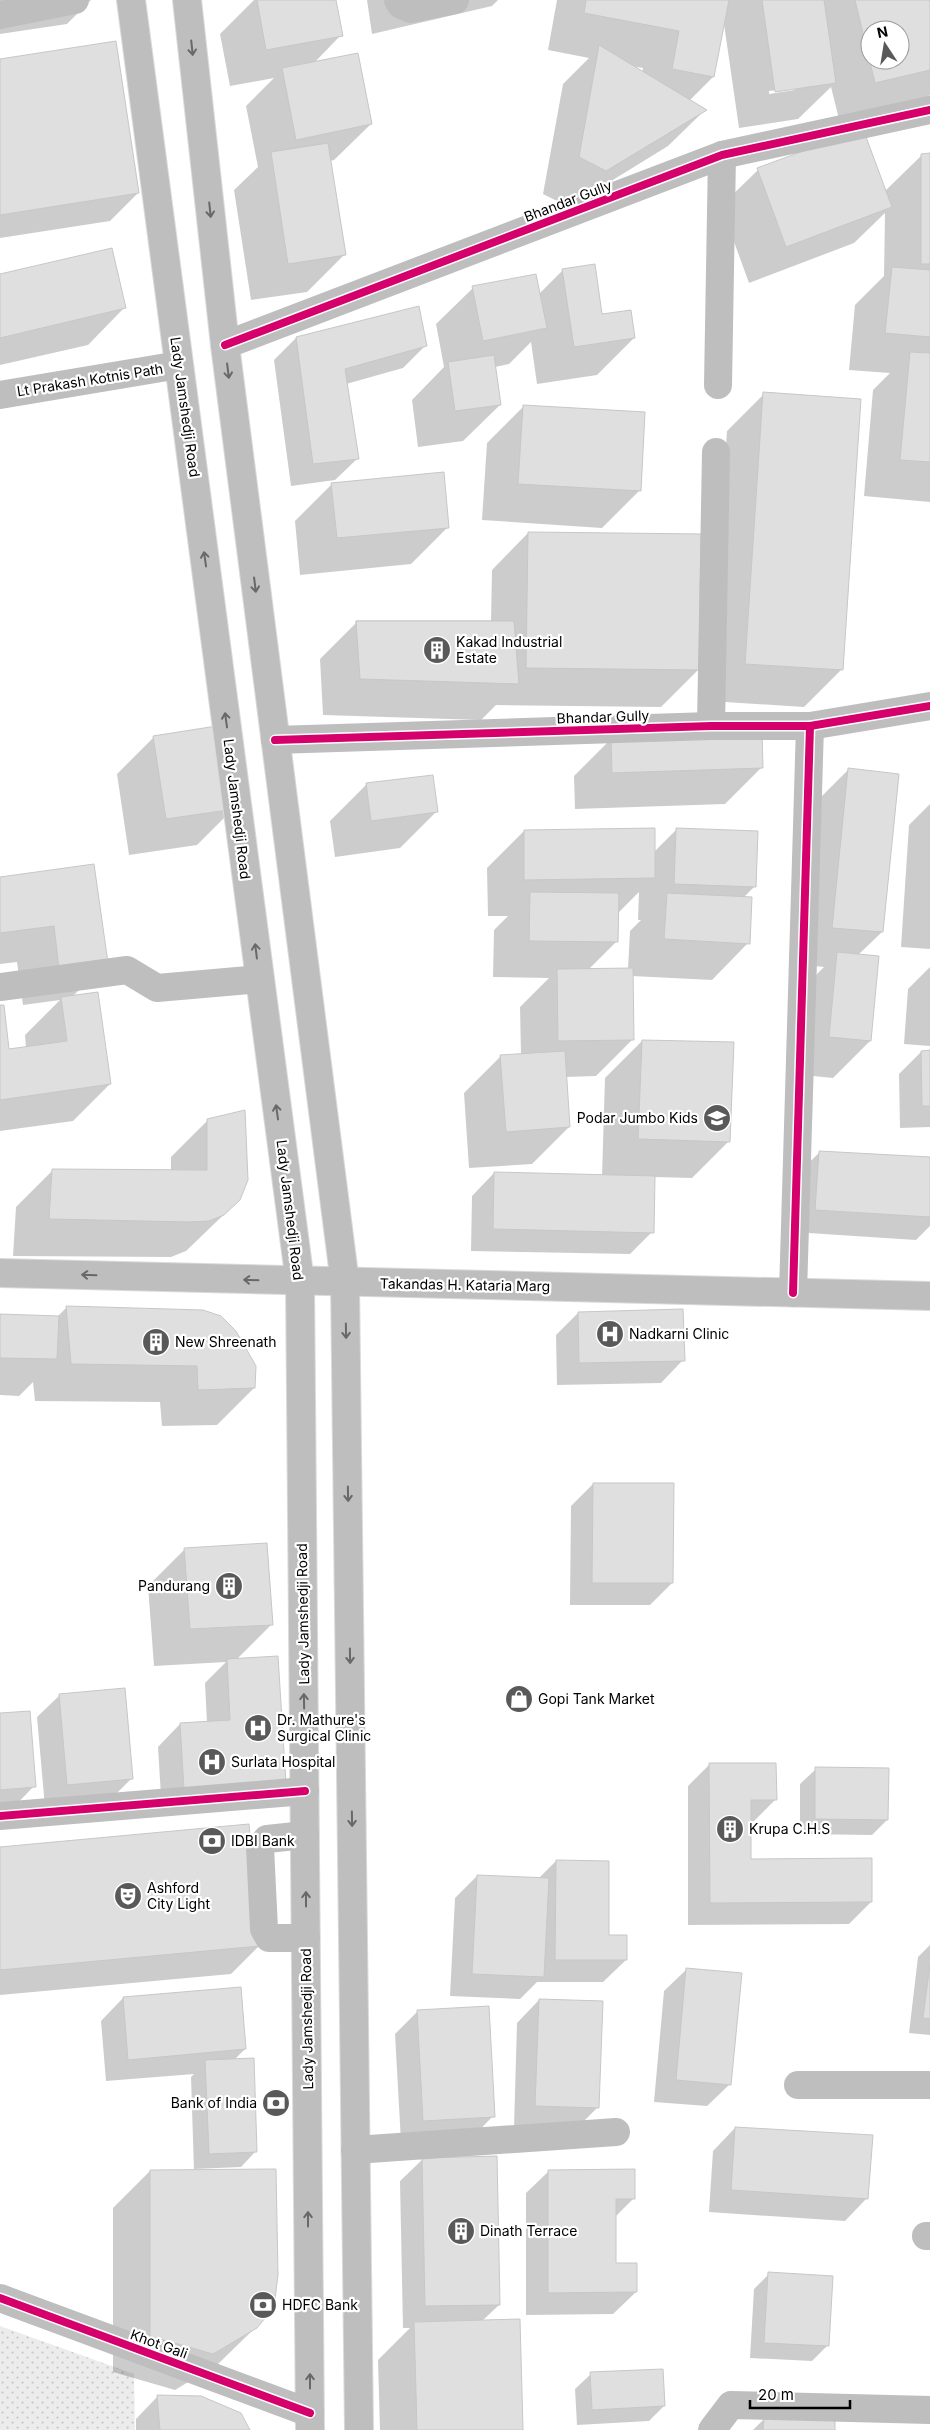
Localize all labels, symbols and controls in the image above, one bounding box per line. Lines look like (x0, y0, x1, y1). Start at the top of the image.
north arrow (860, 20, 910, 70)
text: N (875, 22, 889, 41)
one-way arrow (187, 40, 197, 56)
street label: Bhandar Gully (522, 176, 614, 225)
one-way arrow (205, 202, 215, 218)
street label: Lady Jamshedji Road (167, 336, 204, 478)
street label: Lt Prakash Kotnis Path (16, 360, 164, 399)
one-way arrow (223, 363, 233, 379)
one-way arrow (199, 551, 209, 567)
one-way arrow (251, 576, 261, 592)
place label: Kakad Industrial Estate (456, 633, 562, 666)
building icon: Kakad Industrial Estate (422, 635, 452, 665)
street label: Bhandar Gully (556, 706, 650, 727)
one-way arrow (221, 713, 231, 729)
street label: Lady Jamshedji Road (220, 738, 255, 880)
one-way arrow (251, 943, 261, 959)
school or university icon: Podar Jumbo Kids (702, 1103, 732, 1133)
one-way arrow (272, 1104, 282, 1120)
place label: Podar Jumbo Kids (577, 1109, 698, 1126)
street label: Lady Jamshedji Road (273, 1139, 308, 1281)
one-way arrow (81, 1271, 97, 1280)
one-way arrow (243, 1275, 260, 1285)
street label: Takandas H. Kataria Marg (380, 1275, 550, 1294)
hospital icon: Nadkarni Clinic (595, 1319, 625, 1349)
one-way arrow (341, 1323, 351, 1339)
place label: Nadkarni Clinic (629, 1325, 729, 1342)
building icon: New Shreenath (141, 1327, 171, 1357)
place label: New Shreenath (175, 1333, 276, 1350)
one-way arrow (343, 1486, 353, 1502)
street label: Lady Jamshedji Road (293, 1543, 312, 1685)
building icon: Pandurang (214, 1571, 244, 1601)
place label: Pandurang (138, 1577, 210, 1594)
one-way arrow (345, 1648, 355, 1664)
shop icon: Gopi Tank Market (504, 1684, 534, 1714)
place label: Gopi Tank Market (538, 1690, 655, 1707)
one-way arrow (299, 1694, 309, 1710)
place label: Dr. Mathure's Surgical Clinic (277, 1711, 371, 1744)
hospital icon: Dr. Mathure's Surgical Clinic (243, 1713, 273, 1743)
hospital icon: Surlata Hospital (197, 1747, 227, 1777)
place label: Surlata Hospital (231, 1753, 336, 1770)
one-way arrow (347, 1811, 356, 1827)
building icon: Krupa C.H.S (715, 1814, 745, 1844)
place label: Krupa C.H.S (749, 1820, 830, 1837)
bank icon: IDBI Bank (197, 1826, 227, 1856)
place label: IDBI Bank (231, 1832, 295, 1849)
place label: Ashford City Light (147, 1879, 210, 1912)
theatre icon: Ashford City Light (113, 1881, 143, 1911)
one-way arrow (301, 1891, 311, 1908)
street label: Lady Jamshedji Road (297, 1948, 316, 2090)
bank icon: Bank of India (261, 2088, 291, 2118)
place label: Bank of India (171, 2094, 257, 2111)
one-way arrow (304, 2211, 313, 2227)
building icon: Dinath Terrace (446, 2216, 476, 2246)
place label: Dinath Terrace (480, 2222, 577, 2239)
bank icon: HDFC Bank (248, 2290, 278, 2320)
place label: HDFC Bank (282, 2296, 358, 2313)
street label: Khot Gali (128, 2325, 190, 2362)
one-way arrow (305, 2374, 315, 2390)
scale bar (750, 2378, 850, 2410)
text: 20 m (758, 2385, 794, 2404)

